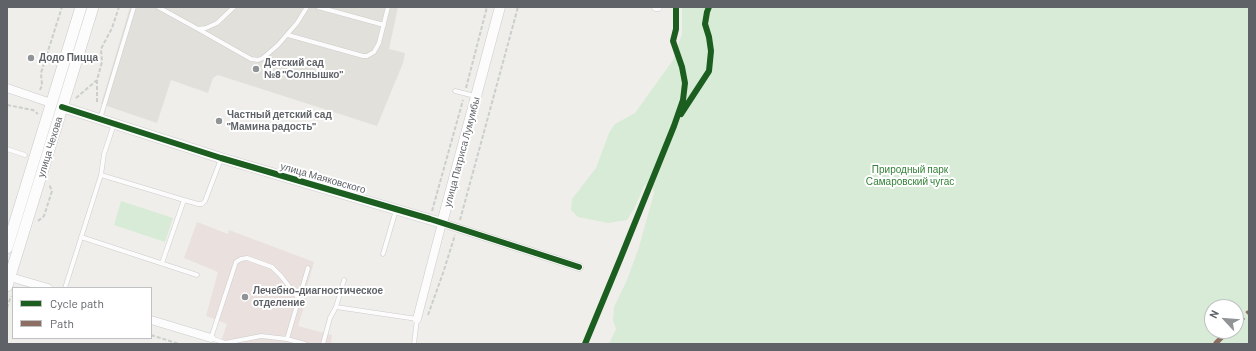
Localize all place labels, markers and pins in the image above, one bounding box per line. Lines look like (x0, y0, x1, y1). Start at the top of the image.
place label: Додо Пицца (39, 52, 98, 64)
marker: Додо Пицца (26, 53, 36, 63)
place label: Детский сад №8 "Солнышко" (264, 57, 343, 80)
marker: Детский сад №8 "Солнышко" (251, 64, 261, 74)
place label: Частный детский сад "Мамина радость" (227, 109, 332, 132)
marker: Частный детский сад "Мамина радость" (214, 116, 224, 126)
place label: Лечебно-диагностическое отделение (253, 285, 383, 308)
marker: Лечебно-диагностическое отделение (240, 292, 250, 302)

